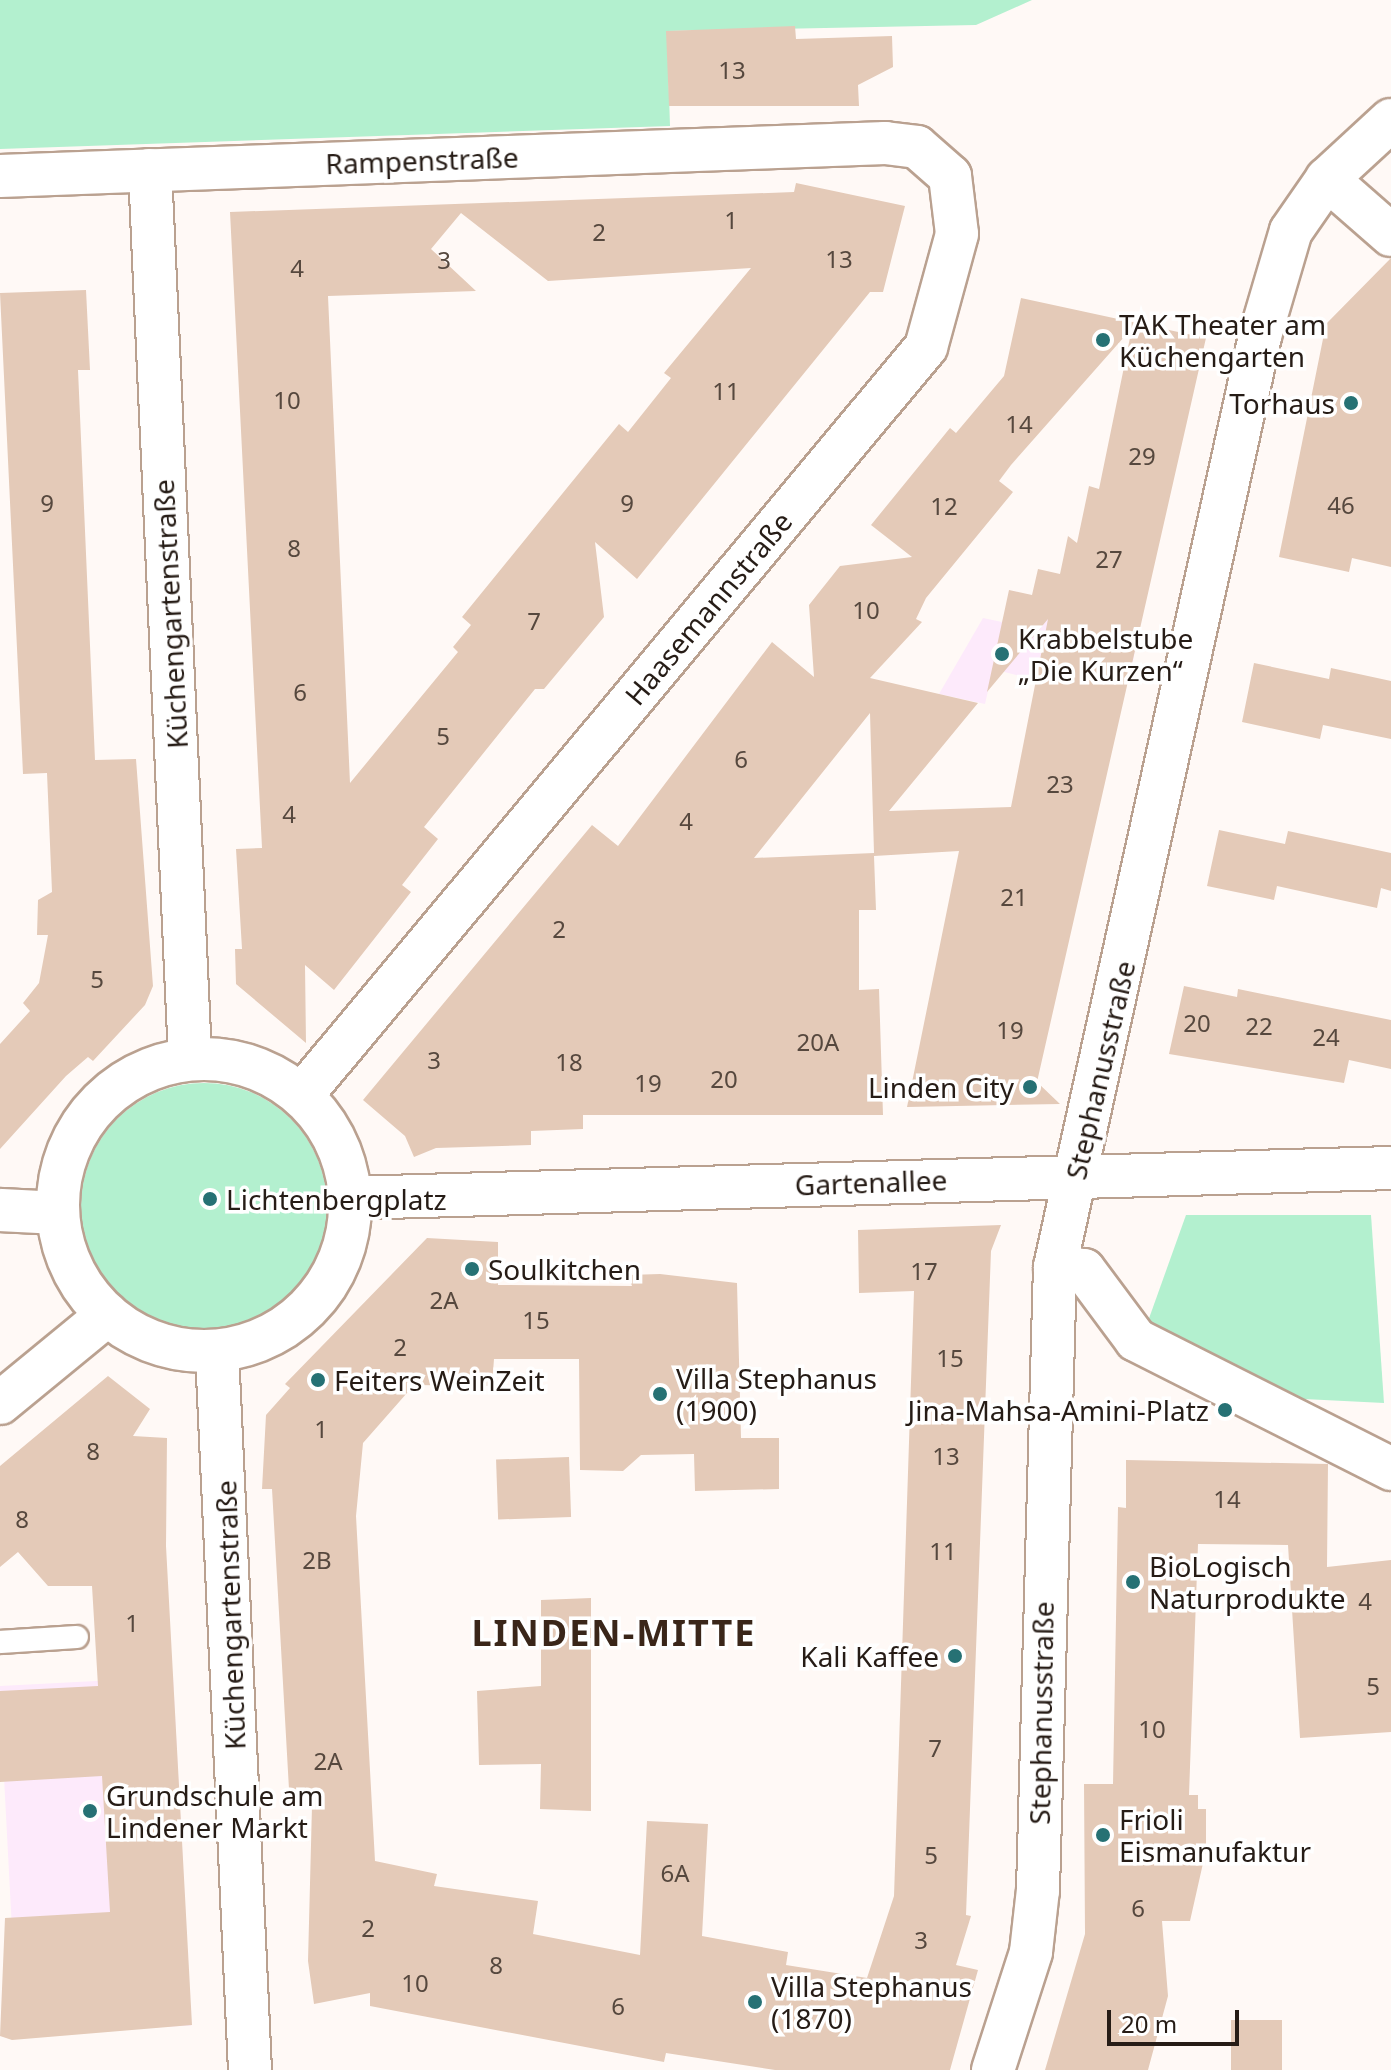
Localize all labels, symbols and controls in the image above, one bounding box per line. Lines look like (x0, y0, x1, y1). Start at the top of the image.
house number: 13 (718, 56, 746, 84)
street label: Rampenstraße (325, 140, 519, 180)
house number: 1 (724, 206, 738, 234)
house number: 2 (592, 218, 606, 246)
house number: 13 (825, 245, 853, 273)
house number: 3 (437, 246, 451, 274)
house number: 4 (290, 254, 304, 282)
place label: TAK Theater am Küchengarten (1119, 307, 1326, 373)
marker: TAK Theater am Küchengarten (1094, 331, 1112, 349)
house number: 11 (712, 377, 740, 405)
house number: 10 (273, 386, 301, 414)
place label: Torhaus (1229, 386, 1335, 420)
marker: Torhaus (1342, 394, 1360, 412)
house number: 14 (1005, 410, 1033, 438)
house number: 29 (1128, 442, 1156, 470)
street label: Küchengartenstraße (146, 478, 194, 750)
house number: 9 (40, 489, 54, 517)
house number: 9 (620, 489, 634, 517)
house number: 46 (1327, 491, 1355, 519)
house number: 12 (930, 492, 958, 520)
street label: Haasemannstraße (617, 505, 799, 711)
house number: 8 (287, 534, 301, 562)
house number: 27 (1095, 545, 1123, 573)
house number: 10 (852, 596, 880, 624)
house number: 7 (527, 607, 541, 635)
place label: Krabbelstube „Die Kurzen“ (1018, 621, 1193, 687)
marker: Krabbelstube „Die Kurzen“ (993, 645, 1011, 663)
house number: 6 (293, 678, 307, 706)
house number: 5 (436, 722, 450, 750)
house number: 6 (734, 745, 748, 773)
house number: 23 (1046, 770, 1074, 798)
house number: 4 (282, 800, 296, 828)
house number: 4 (679, 807, 693, 835)
house number: 21 (1000, 883, 1028, 911)
house number: 2 (552, 915, 566, 943)
street label: Stephanusstraße (1059, 957, 1141, 1183)
house number: 5 (90, 965, 104, 993)
house number: 20 (1183, 1009, 1211, 1037)
house number: 22 (1245, 1012, 1273, 1040)
house number: 19 (996, 1016, 1024, 1044)
house number: 24 (1312, 1023, 1340, 1051)
house number: 20A (797, 1028, 839, 1056)
house number: 3 (427, 1046, 441, 1074)
house number: 18 (555, 1048, 583, 1076)
house number: 20 (710, 1065, 738, 1093)
house number: 19 (634, 1069, 662, 1097)
place label: Linden City (868, 1070, 1014, 1104)
marker: Linden City (1021, 1078, 1039, 1096)
street label: Gartenallee (794, 1163, 948, 1201)
place label: Lichtenbergplatz (226, 1182, 447, 1216)
marker: Lichtenbergplatz (201, 1190, 219, 1208)
place label: Soulkitchen (488, 1252, 641, 1286)
house number: 17 (910, 1257, 938, 1285)
marker: Soulkitchen (463, 1260, 481, 1278)
house number: 2A (429, 1286, 459, 1314)
house number: 15 (522, 1306, 550, 1334)
house number: 2 (393, 1333, 407, 1361)
house number: 15 (936, 1344, 964, 1372)
place label: Villa Stephanus (1900) (676, 1361, 877, 1427)
place label: Feiters WeinZeit (334, 1363, 545, 1397)
marker: Feiters WeinZeit (309, 1371, 327, 1389)
marker: Villa Stephanus (1900) (651, 1385, 669, 1403)
place label: Jina-Mahsa-Amini-Platz (908, 1393, 1209, 1427)
marker: Jina-Mahsa-Amini-Platz (1216, 1401, 1234, 1419)
house number: 1 (314, 1415, 328, 1443)
house number: 8 (86, 1437, 100, 1465)
house number: 13 (932, 1442, 960, 1470)
street label: Küchengartenstraße (209, 1480, 251, 1750)
house number: 14 (1213, 1485, 1241, 1513)
house number: 8 (15, 1505, 29, 1533)
house number: 11 (929, 1537, 957, 1565)
house number: 2B (302, 1546, 332, 1574)
place label: BioLogisch Naturprodukte (1149, 1549, 1346, 1615)
marker: BioLogisch Naturprodukte (1124, 1573, 1142, 1591)
house number: 4 (1358, 1587, 1372, 1615)
street label: Stephanusstraße (1022, 1601, 1060, 1825)
house number: 1 (125, 1609, 139, 1637)
district label: LINDEN-MITTE (471, 1611, 757, 1655)
place label: Kali Kaffee (800, 1639, 939, 1673)
marker: Kali Kaffee (946, 1647, 964, 1665)
house number: 5 (1366, 1672, 1380, 1700)
house number: 10 (1138, 1715, 1166, 1743)
house number: 7 (928, 1734, 942, 1762)
house number: 2A (313, 1747, 343, 1775)
place label: Grundschule am Lindener Markt (106, 1778, 323, 1844)
marker: Grundschule am Lindener Markt (81, 1802, 99, 1820)
place label: Frioli Eismanufaktur (1119, 1802, 1311, 1868)
marker: Frioli Eismanufaktur (1094, 1826, 1112, 1844)
house number: 5 (924, 1841, 938, 1869)
house number: 6A (660, 1859, 690, 1887)
house number: 6 (1131, 1894, 1145, 1922)
house number: 2 (361, 1914, 375, 1942)
house number: 3 (914, 1926, 928, 1954)
house number: 8 (489, 1951, 503, 1979)
house number: 10 (401, 1969, 429, 1997)
place label: Villa Stephanus (1870) (771, 1969, 972, 2035)
house number: 6 (611, 1992, 625, 2020)
marker: Villa Stephanus (1870) (746, 1993, 764, 2011)
scale bar (1111, 1994, 1243, 2044)
text: 20 m (1121, 2007, 1177, 2040)

